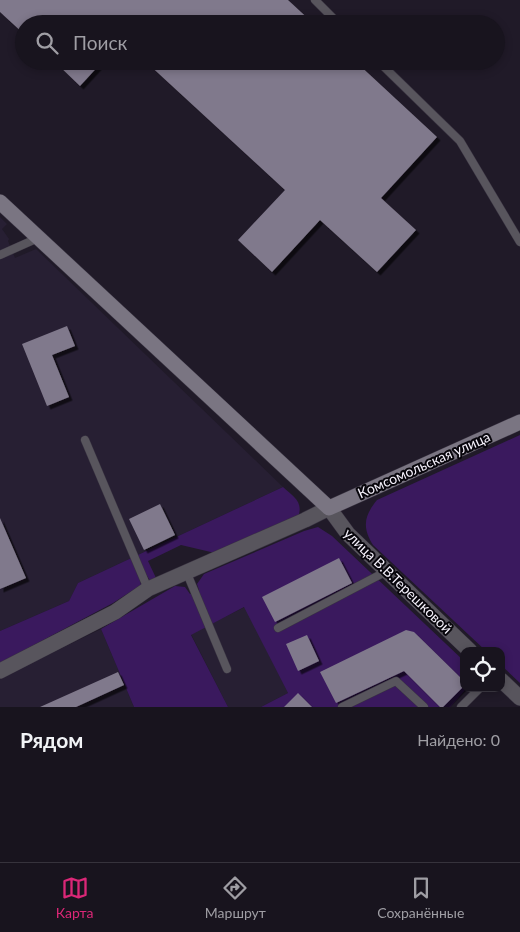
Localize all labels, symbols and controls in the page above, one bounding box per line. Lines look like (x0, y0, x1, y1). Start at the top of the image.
search box (15, 15, 505, 70)
icon: search (33, 29, 61, 57)
text: Поиск (73, 31, 127, 54)
street label: Комсомольская улица (355, 428, 493, 501)
street label: улица В.В.Терешковой (341, 524, 456, 637)
map controls (460, 647, 505, 692)
button: locate (460, 647, 505, 692)
text: Рядом (20, 727, 83, 752)
text: Найдено: 0 (417, 730, 500, 749)
tab: Карта (56, 874, 94, 921)
tab: Маршрут (205, 874, 266, 921)
tab: Сохранённые (377, 874, 464, 921)

